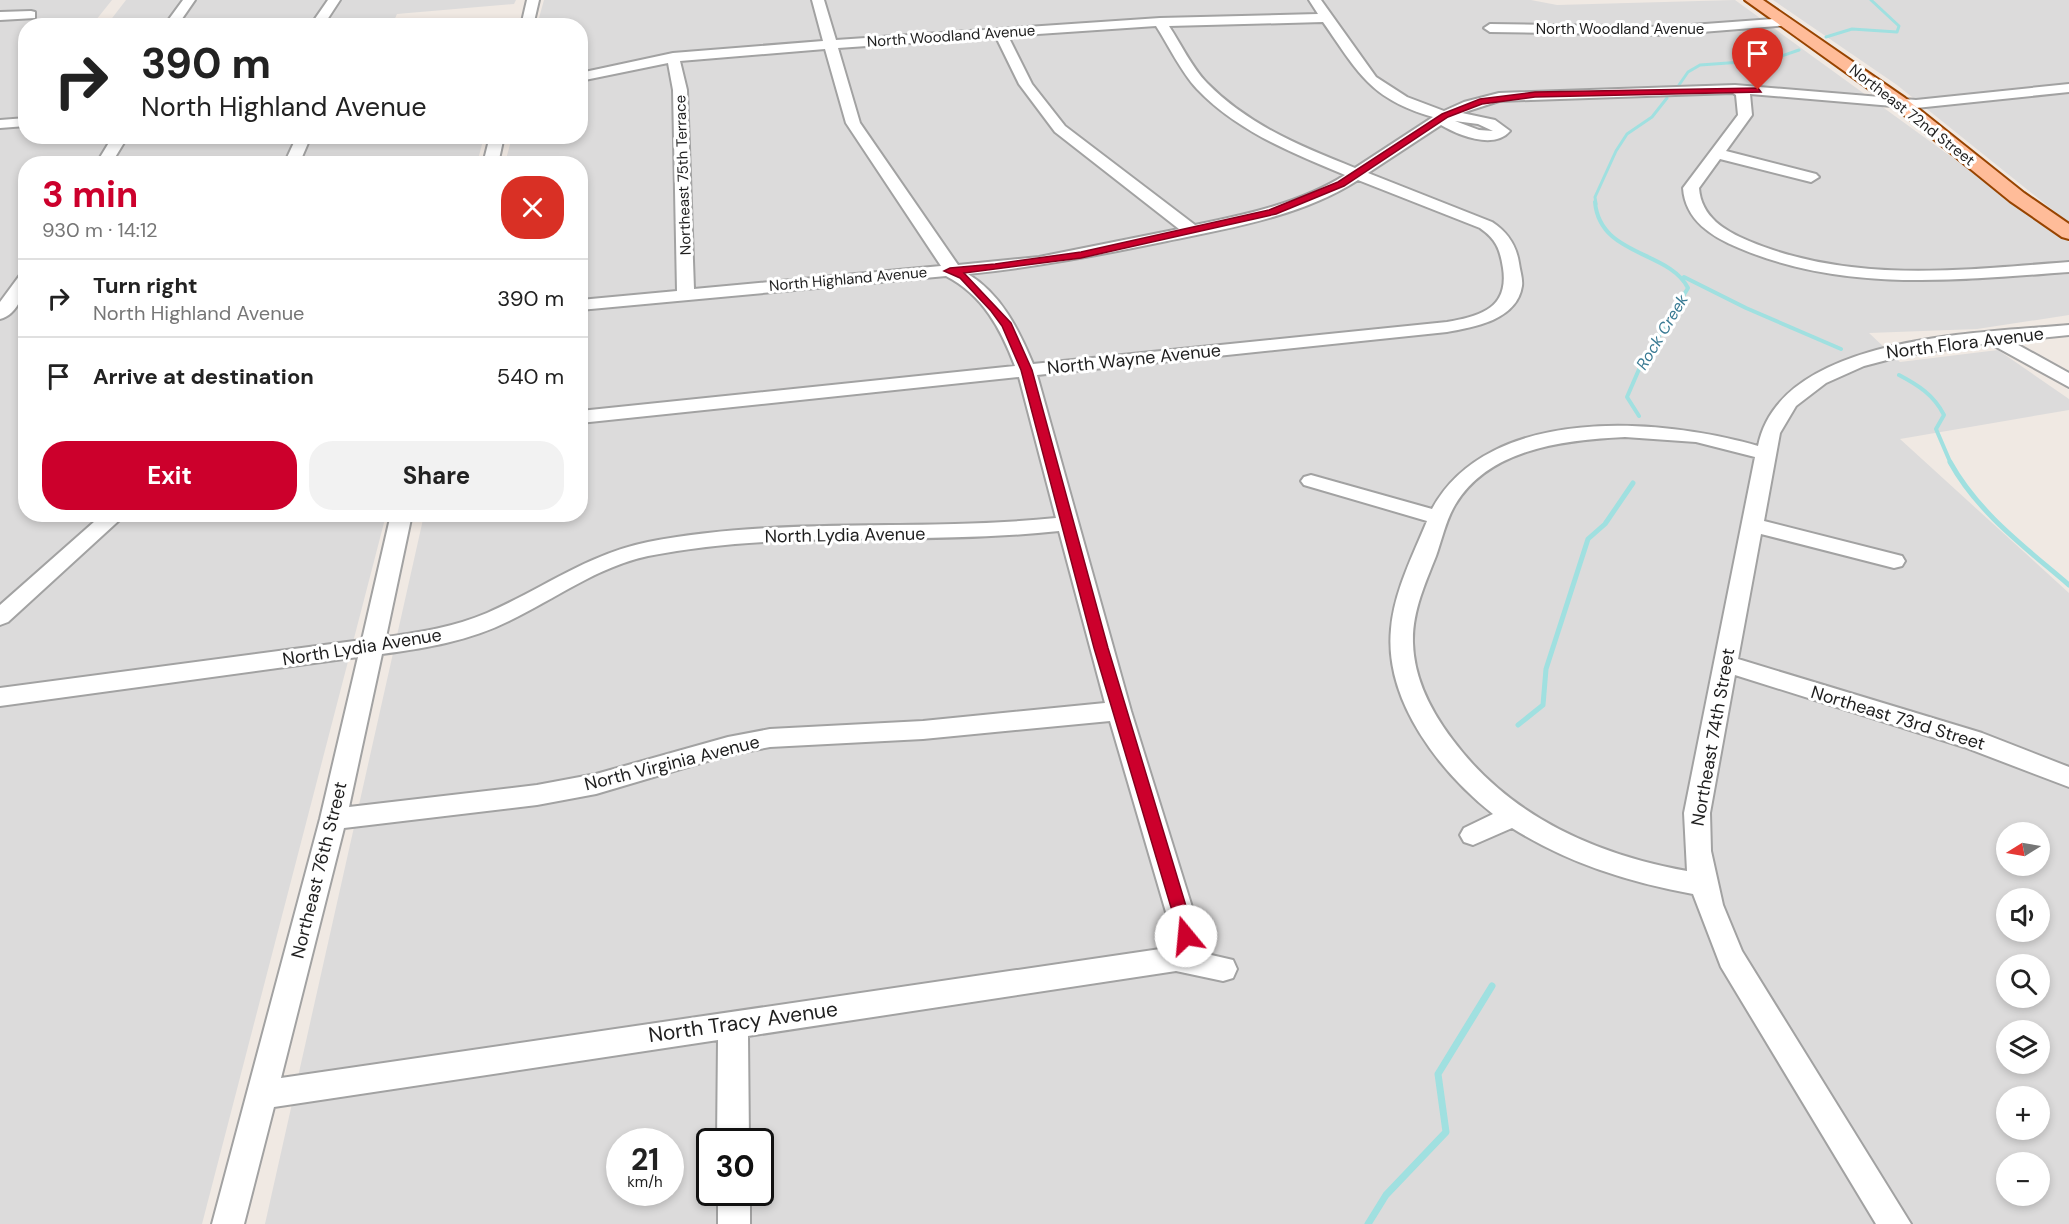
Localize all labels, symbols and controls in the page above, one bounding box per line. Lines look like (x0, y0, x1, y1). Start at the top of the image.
street label: North Woodland Avenue (1536, 19, 1704, 39)
street label: North Woodland Avenue (866, 20, 1036, 52)
pin (1732, 28, 1783, 90)
text: 390 m (141, 36, 271, 91)
icon: arrive (1741, 37, 1774, 70)
icon: right (42, 42, 120, 120)
street label: Northeast 72nd Street (1845, 60, 1979, 170)
text: North Highland Avenue (141, 89, 426, 124)
street label: Northeast 75th Terrace (670, 95, 696, 255)
text: 3 min (42, 171, 138, 218)
button: close (501, 176, 564, 239)
text: 930 m · 14:12 (42, 217, 158, 243)
street label: North Highland Avenue (768, 262, 928, 296)
text: Turn right (93, 271, 198, 300)
icon: right (42, 282, 75, 315)
text: 390 m (497, 284, 564, 313)
water label: Rock Creek (1631, 290, 1693, 374)
text: North Highland Avenue (93, 300, 304, 326)
street label: North Flora Avenue (1885, 321, 2045, 365)
street label: North Wayne Avenue (1046, 338, 1222, 380)
icon: arrive (42, 360, 75, 393)
text: Arrive at destination (93, 362, 314, 391)
text: 540 m (497, 362, 564, 391)
button: Exit (42, 441, 297, 510)
button: Share (309, 441, 564, 510)
street label: North Lydia Avenue (764, 522, 926, 548)
street label: North Lydia Avenue (281, 623, 443, 671)
street label: Northeast 74th Street (1686, 646, 1740, 828)
street label: Northeast 73rd Street (1808, 680, 1988, 756)
street label: North Virginia Avenue (582, 730, 762, 796)
street label: Northeast 76th Street (285, 779, 353, 961)
north arrow (1996, 822, 2050, 876)
map controls (1996, 822, 2050, 1206)
button: sound (1996, 888, 2050, 942)
position arrow (1154, 904, 1218, 968)
button: search (1996, 954, 2050, 1008)
street label: North Tracy Avenue (646, 995, 840, 1049)
button: layers (1996, 1020, 2050, 1074)
button: + (1996, 1086, 2050, 1140)
speed limit sign: 30 (696, 1128, 774, 1206)
text: 21 (631, 1140, 659, 1179)
button: − (1996, 1152, 2050, 1206)
text: km/h (627, 1172, 663, 1192)

